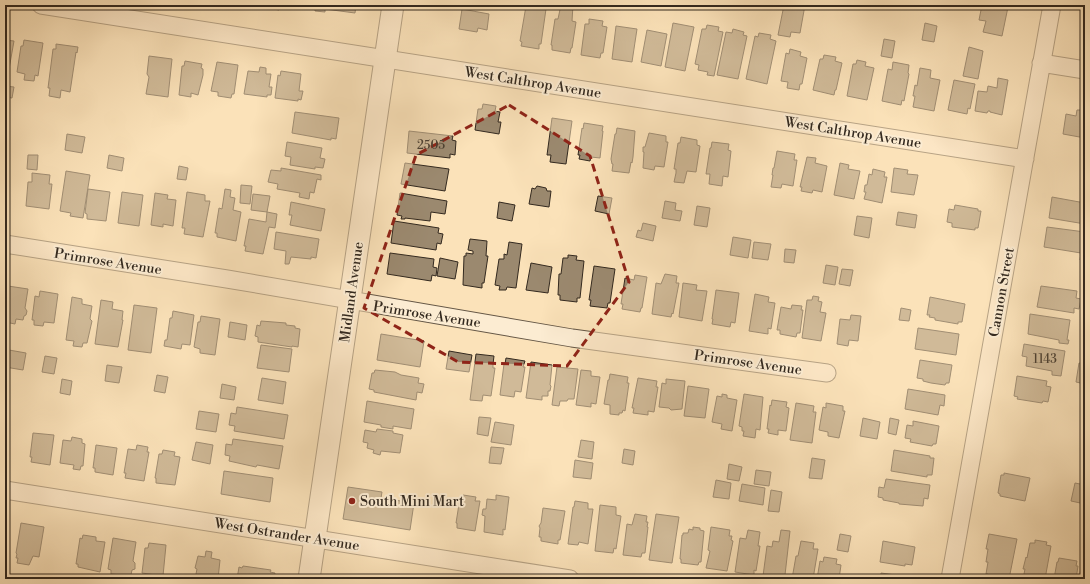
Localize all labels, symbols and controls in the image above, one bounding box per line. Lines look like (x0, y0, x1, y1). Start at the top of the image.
street label: West Calthrop Avenue (462, 63, 602, 103)
street label: West Calthrop Avenue (782, 113, 922, 153)
house number: 2505 (417, 138, 445, 153)
street label: Midland Avenue (336, 241, 368, 344)
street label: Primrose Avenue (53, 245, 163, 279)
street label: Cannon Street (985, 246, 1019, 338)
street label: Primrose Avenue (372, 298, 482, 332)
street label: Primrose Avenue (693, 347, 803, 379)
house number: 1143 (1033, 352, 1057, 367)
place label: South Mini Mart (360, 493, 464, 511)
marker: South Mini Mart (347, 496, 357, 506)
street label: West Ostrander Avenue (212, 514, 361, 555)

